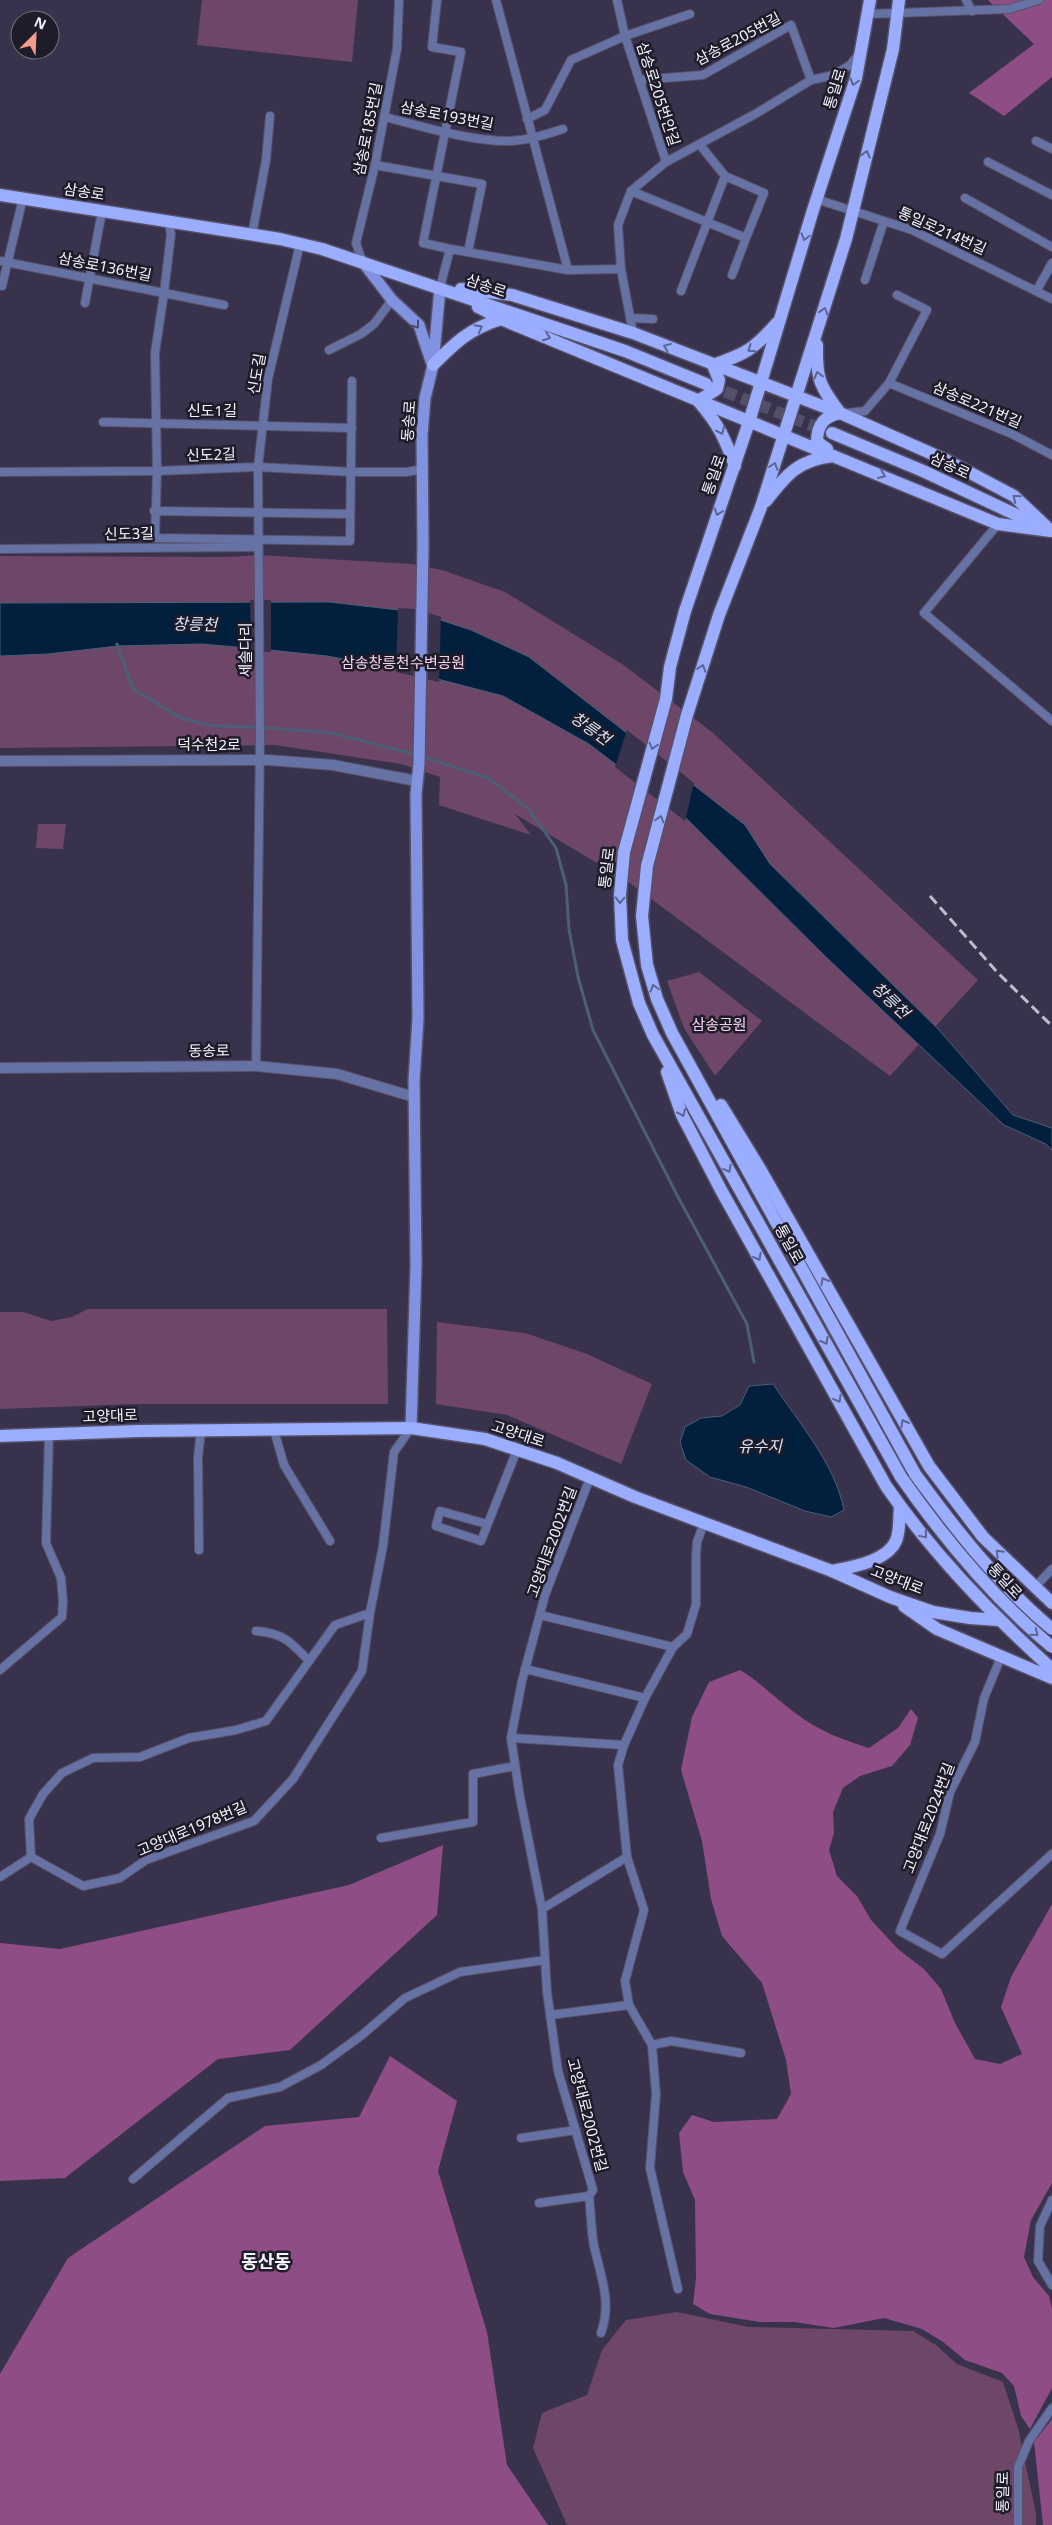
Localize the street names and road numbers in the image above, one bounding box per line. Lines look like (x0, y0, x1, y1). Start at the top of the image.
street label: 삼송로205번길 (691, 7, 784, 69)
street label: 삼송로205번안길 (633, 39, 685, 148)
street label: 통일로 (818, 66, 850, 111)
street label: 삼송로185번길 (348, 80, 386, 177)
street label: 삼송로193번길 (399, 96, 496, 134)
street label: 삼송로 (62, 178, 106, 204)
street label: 통일로214번길 (895, 202, 990, 258)
street label: 삼송로136번길 (57, 247, 154, 285)
street label: 삼송로 (463, 269, 509, 301)
street label: 신도길 (243, 352, 269, 396)
street label: 삼송로221번길 (930, 376, 1025, 432)
street label: 신도1길 (187, 400, 237, 420)
street label: 동송로 (397, 400, 419, 442)
street label: 신도2길 (186, 443, 236, 465)
street label: 삼송로 (927, 447, 973, 483)
street label: 통일로 (697, 452, 729, 498)
street label: 신도3길 (104, 523, 154, 543)
street label: 세솔다리 (235, 622, 255, 678)
street label: 덕수천2로 (177, 734, 241, 754)
street label: 통일로 (594, 846, 618, 890)
street label: 동송로 (188, 1040, 230, 1060)
street label: 통일로 (771, 1221, 809, 1266)
street label: 고양대로 (82, 1404, 138, 1426)
street label: 고양대로 (489, 1415, 548, 1451)
street label: 고양대로2002번길 (522, 1483, 580, 1600)
street label: 통일로 (984, 1558, 1027, 1602)
street label: 고양대로 (868, 1560, 927, 1598)
street label: 고양대로2024번길 (898, 1759, 958, 1876)
street label: 고양대로1978번길 (134, 1796, 249, 1860)
street label: 고양대로2002번길 (563, 2056, 613, 2174)
street label: 통일로 (992, 2471, 1012, 2513)

